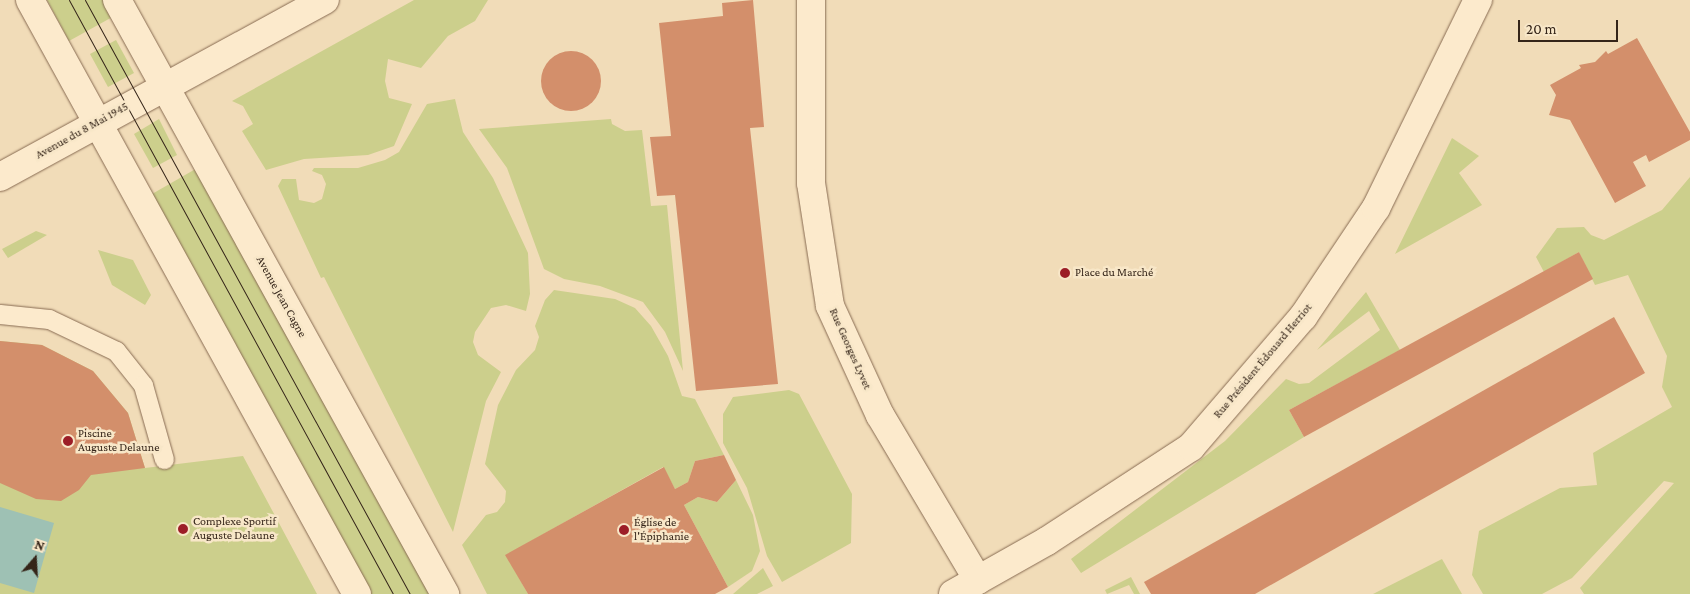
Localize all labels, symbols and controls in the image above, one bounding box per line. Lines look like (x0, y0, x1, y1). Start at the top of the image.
scale bar (1520, 10, 1620, 42)
text: 20 m (1526, 21, 1557, 37)
street label: Avenue du 8 Mai 1945 (33, 100, 131, 162)
street label: Avenue Jean Cagne (253, 254, 309, 340)
place label: Place du Marché (1075, 266, 1153, 280)
marker: Place du Marché (1059, 267, 1071, 279)
street label: Rue Président Édouard Herriot (1211, 301, 1315, 421)
street label: Rue Georges Lyvet (826, 306, 874, 392)
place label: Piscine Auguste Delaune (78, 427, 159, 455)
marker: Piscine Auguste Delaune (62, 435, 74, 447)
place label: Complexe Sportif Auguste Delaune (193, 515, 276, 543)
place label: Église de l'Épiphanie (634, 516, 689, 544)
marker: Complexe Sportif Auguste Delaune (177, 523, 189, 535)
marker: Église de l'Épiphanie (618, 524, 630, 536)
north arrow (10, 534, 60, 584)
text: N (33, 536, 47, 554)

